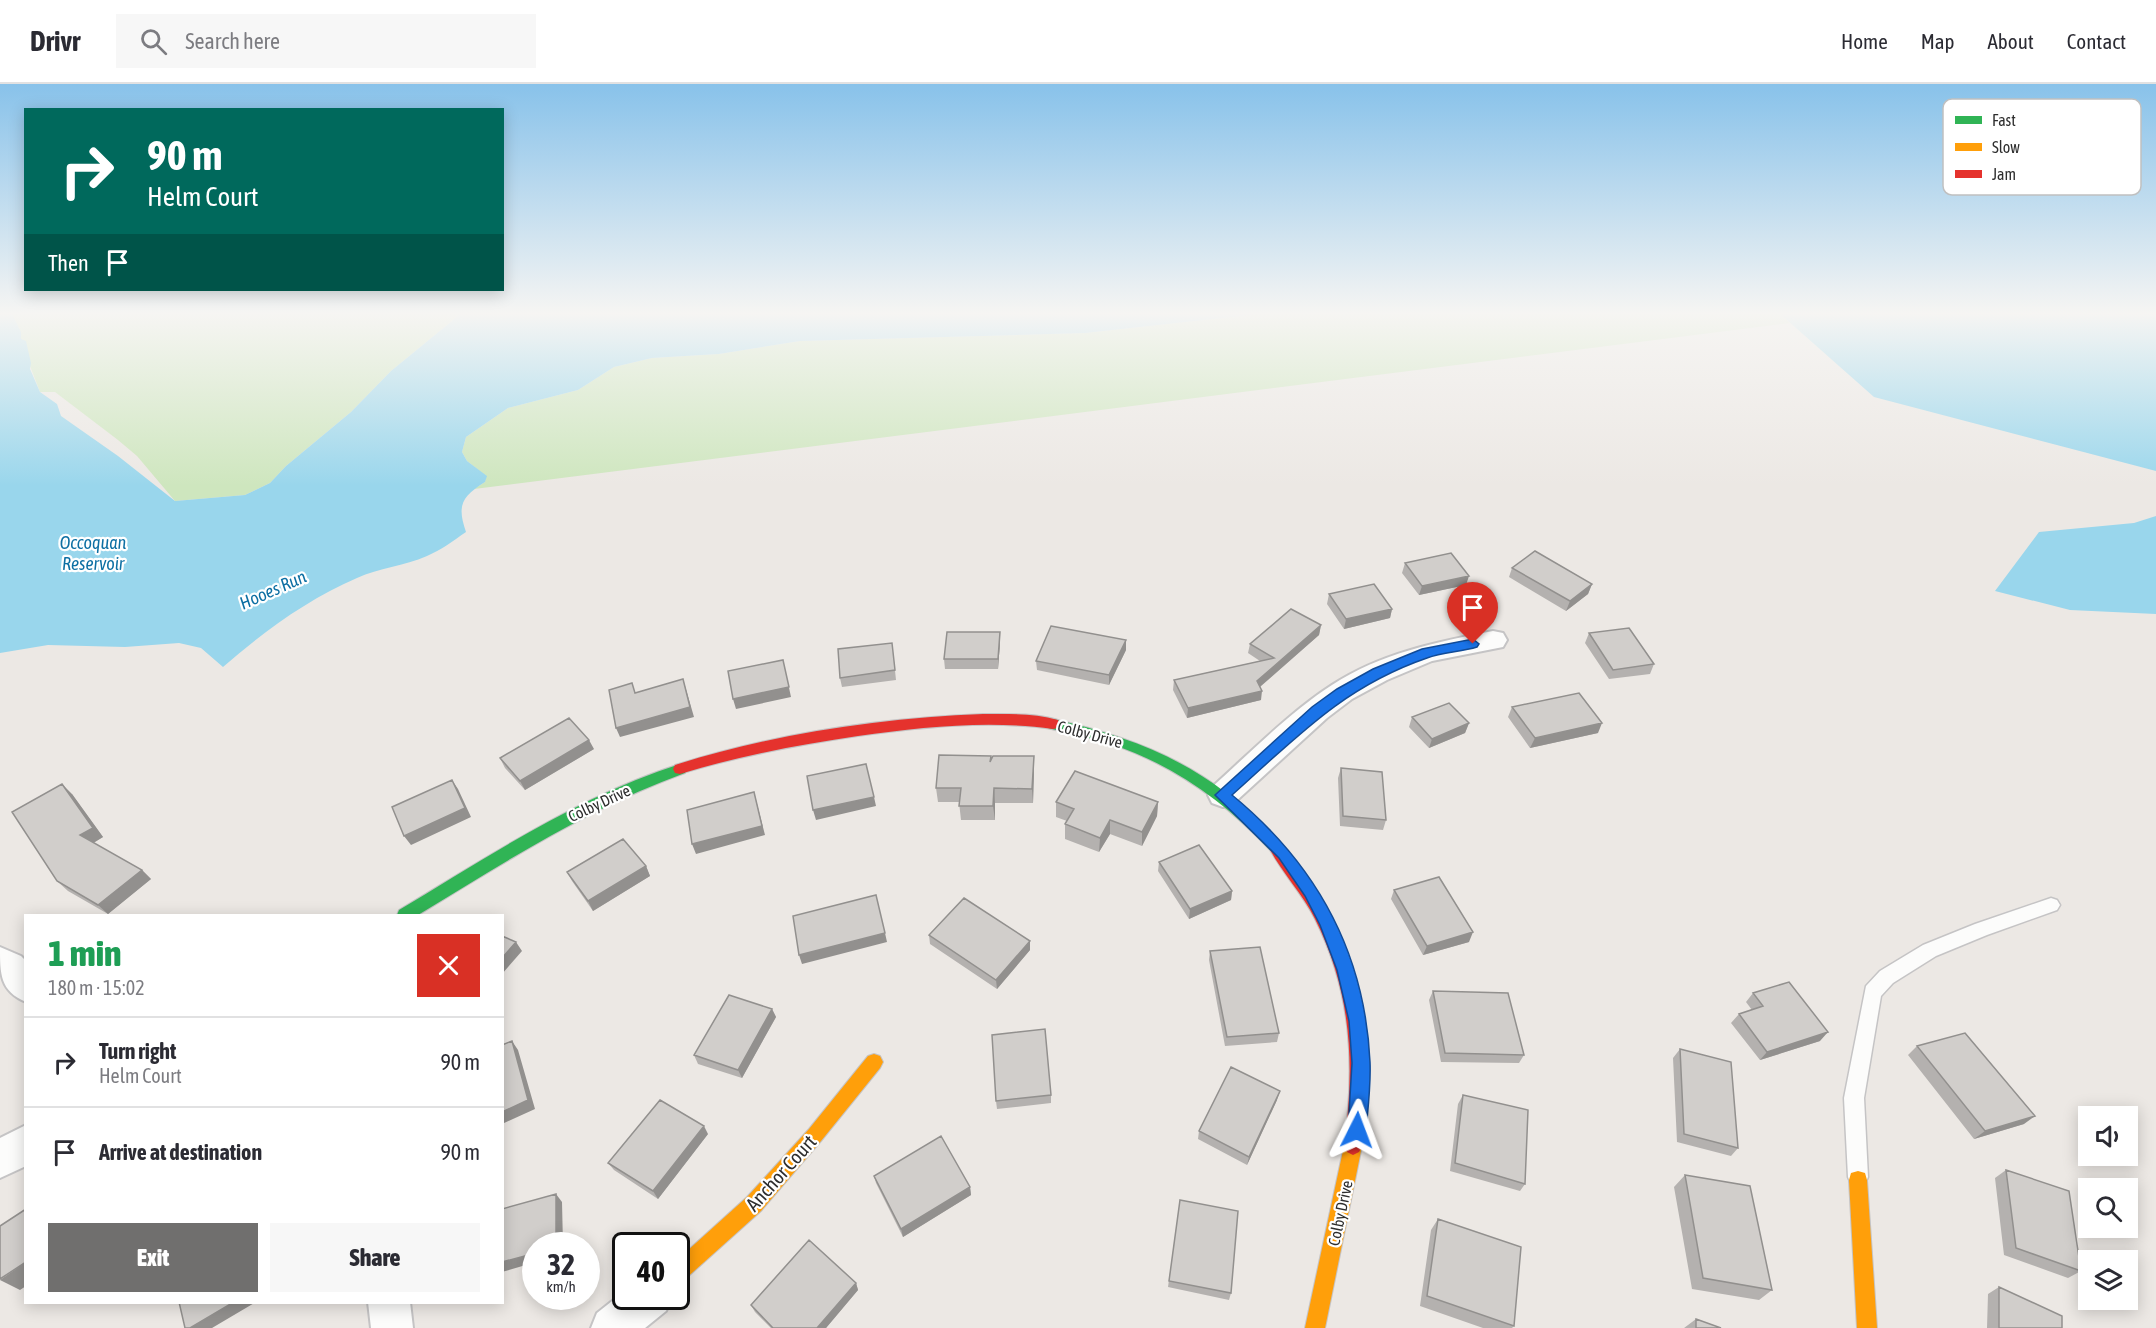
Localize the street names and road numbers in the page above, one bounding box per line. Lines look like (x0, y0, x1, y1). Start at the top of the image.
street label: Colby Drive (1055, 717, 1124, 752)
street label: Colby Drive (565, 781, 633, 826)
street label: Anchor Court (741, 1130, 821, 1215)
street label: Colby Drive (1324, 1179, 1357, 1247)

